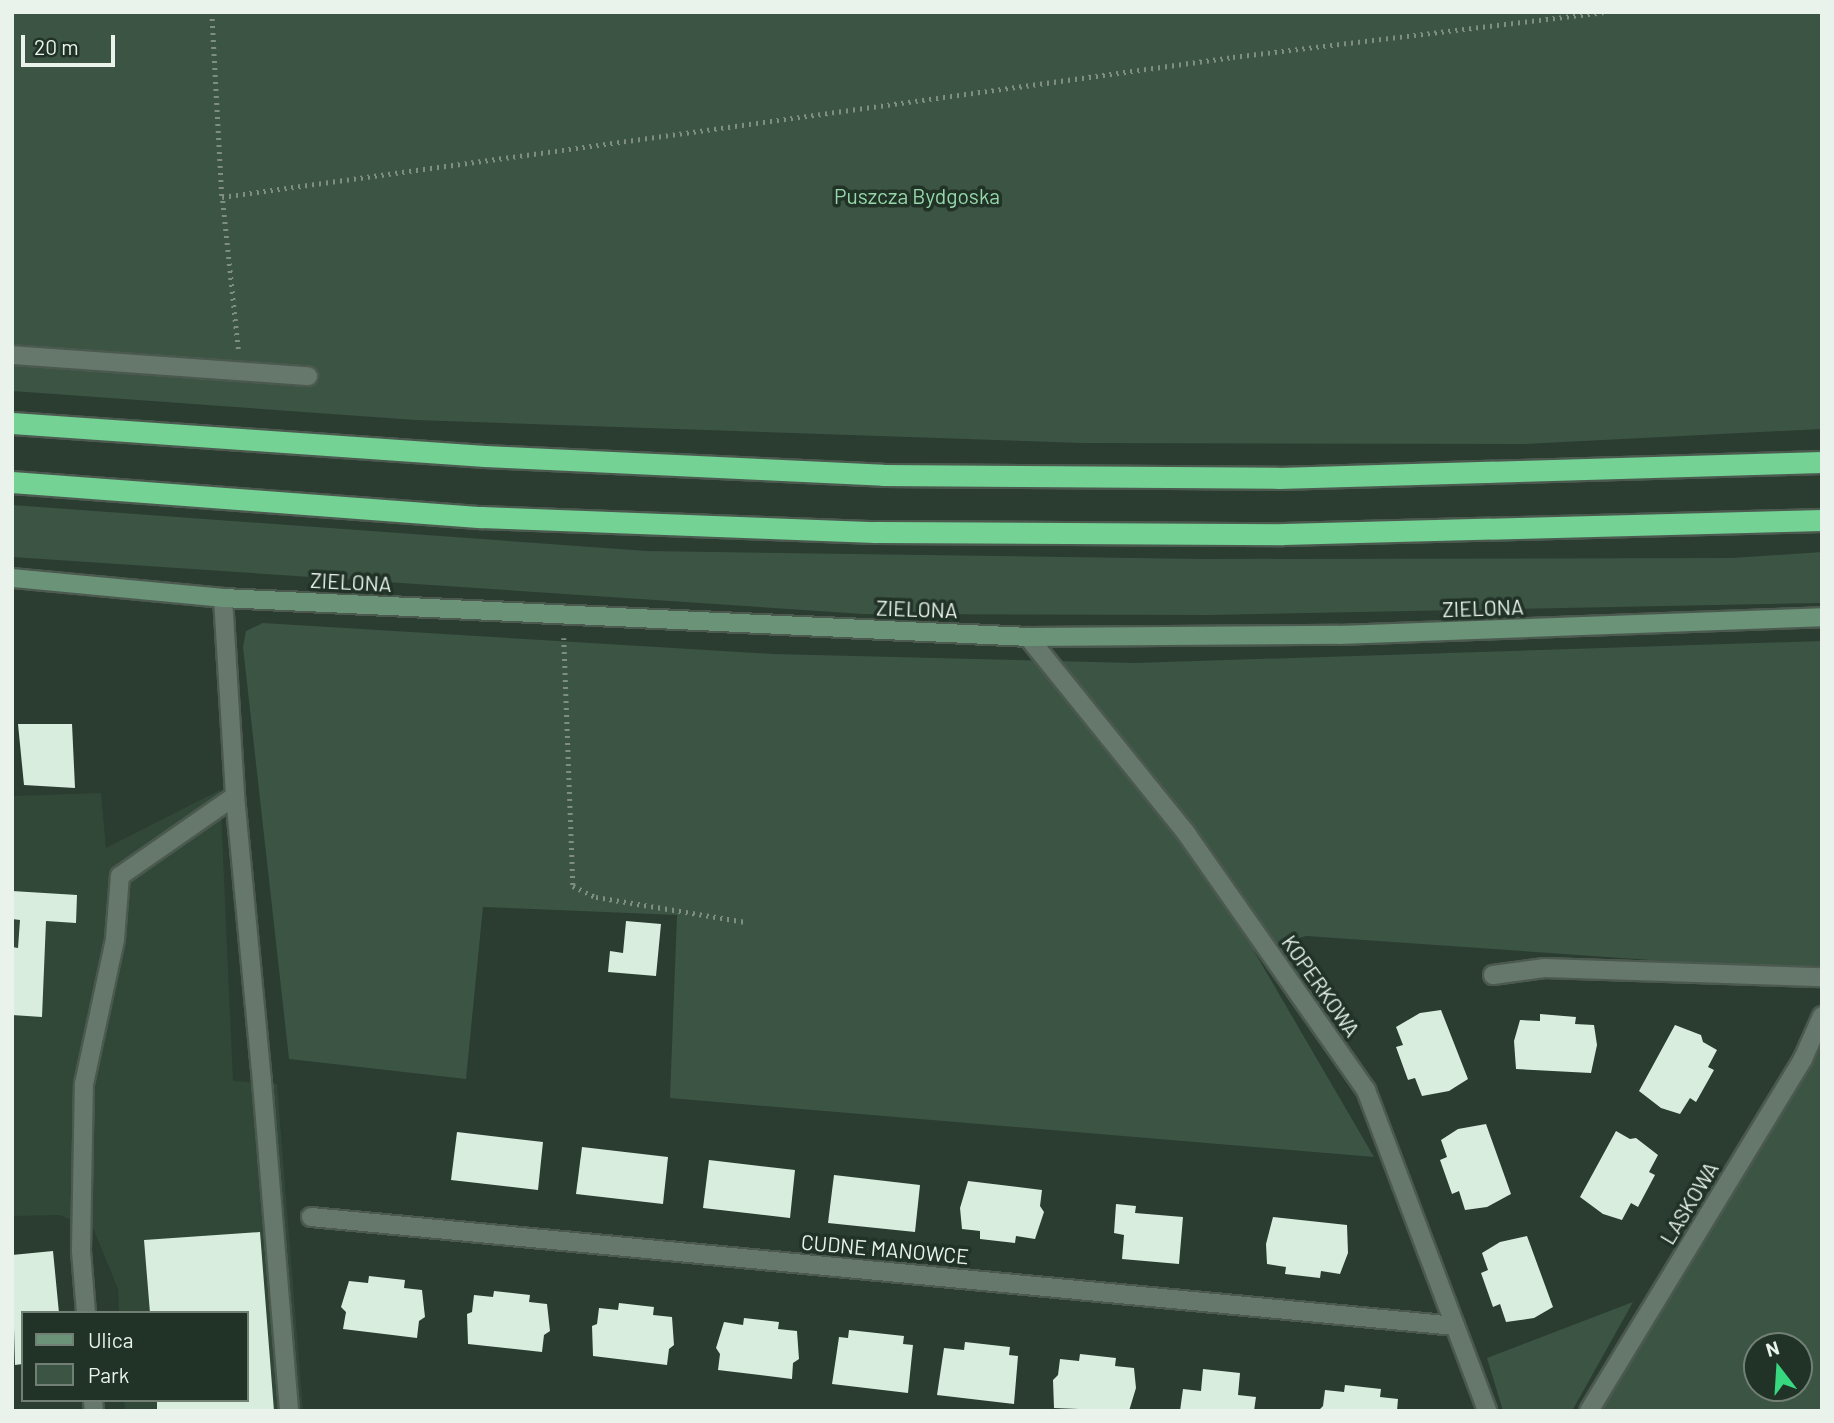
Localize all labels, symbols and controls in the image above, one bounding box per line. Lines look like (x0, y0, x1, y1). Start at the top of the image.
scale bar (24, 21, 119, 65)
text: 20 m (34, 34, 79, 59)
park label: Puszcza Bydgoska (834, 183, 1000, 209)
street label: ZIELONA (310, 567, 392, 597)
street label: ZIELONA (1442, 594, 1524, 622)
street label: ZIELONA (876, 595, 958, 623)
street label: KOPERKOWA (1277, 930, 1365, 1042)
street label: LASKOWA (1655, 1157, 1723, 1249)
street label: CUDNE MANOWCE (800, 1229, 970, 1269)
legend (21, 1311, 248, 1402)
text: Ulica (88, 1327, 133, 1352)
north arrow (1743, 1332, 1813, 1402)
text: N (1763, 1336, 1782, 1361)
text: Park (88, 1362, 129, 1387)

